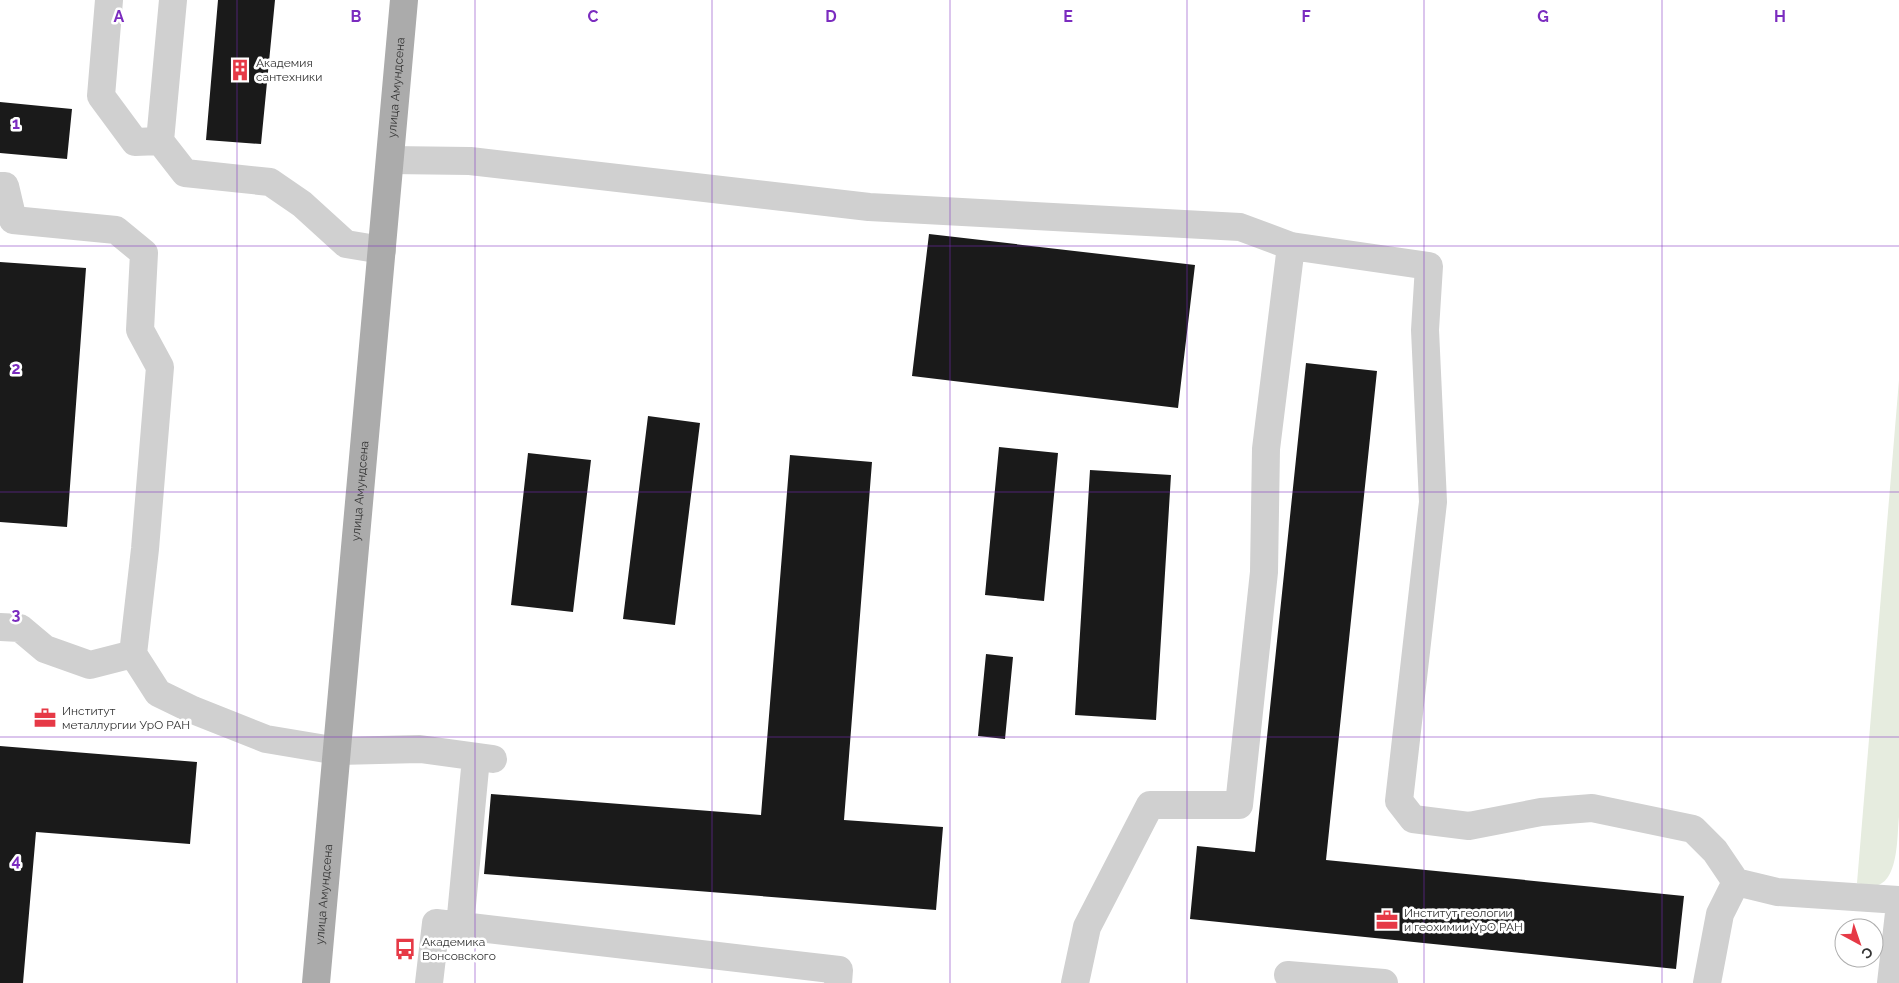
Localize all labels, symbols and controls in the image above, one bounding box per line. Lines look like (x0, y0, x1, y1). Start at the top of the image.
text: A (114, 7, 125, 26)
text: B (351, 7, 362, 26)
text: C (588, 7, 599, 26)
text: D (825, 7, 837, 26)
text: E (1063, 7, 1073, 26)
text: F (1301, 7, 1311, 26)
text: G (1537, 7, 1549, 26)
text: H (1774, 7, 1786, 26)
street label: улица Амундсена (385, 37, 408, 138)
place label: Академия сантехники (256, 56, 322, 84)
building icon: Академия сантехники (227, 57, 253, 83)
text: 1 (12, 114, 20, 133)
text: 2 (11, 359, 21, 378)
street label: улица Амундсена (349, 440, 372, 542)
text: 3 (12, 605, 21, 624)
place label: Институт металлургии УрО РАН (62, 704, 190, 732)
office icon: Институт металлургии УрО РАН (32, 705, 58, 731)
street label: улица Амундсена (312, 844, 335, 945)
text: 4 (11, 851, 21, 870)
place label: Институт геологии и геохимии УрО РАН (1404, 906, 1523, 934)
office icon: Институт геологии и геохимии УрО РАН (1374, 907, 1400, 933)
north arrow (1834, 918, 1884, 968)
place label: Академика Вонсовского (422, 935, 496, 963)
bus stop icon: Академика Вонсовского (392, 936, 418, 962)
text: С (1858, 944, 1876, 962)

